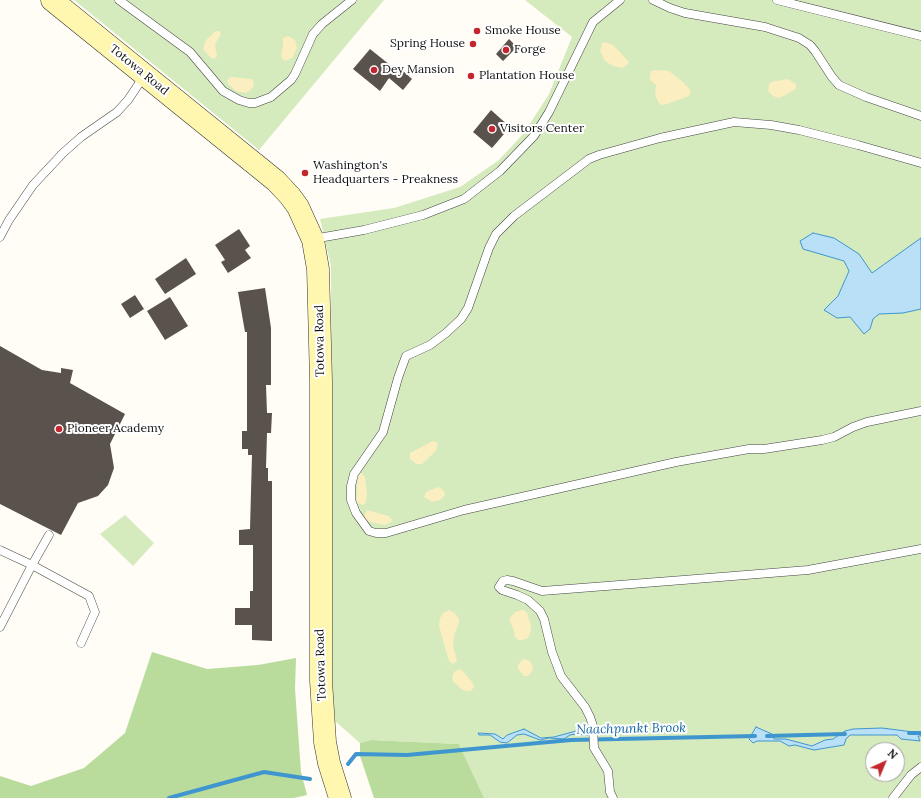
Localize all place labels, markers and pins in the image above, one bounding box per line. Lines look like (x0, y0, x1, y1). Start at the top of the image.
place label: Smoke House (485, 24, 561, 38)
marker: Smoke House (472, 26, 482, 36)
place label: Spring House (390, 37, 465, 51)
marker: Spring House (468, 39, 478, 49)
place label: Forge (514, 43, 546, 57)
marker: Forge (501, 45, 511, 55)
place label: Dey Mansion (382, 63, 455, 77)
marker: Dey Mansion (369, 65, 379, 75)
place label: Plantation House (479, 69, 574, 83)
marker: Plantation House (466, 71, 476, 81)
place label: Visitors Center (500, 122, 584, 136)
marker: Visitors Center (487, 124, 497, 134)
place label: Washington's Headquarters - Preakness (313, 159, 458, 187)
marker: Washington's Headquarters - Preakness (300, 168, 310, 178)
place label: Pioneer Academy (67, 422, 164, 436)
marker: Pioneer Academy (54, 424, 64, 434)

